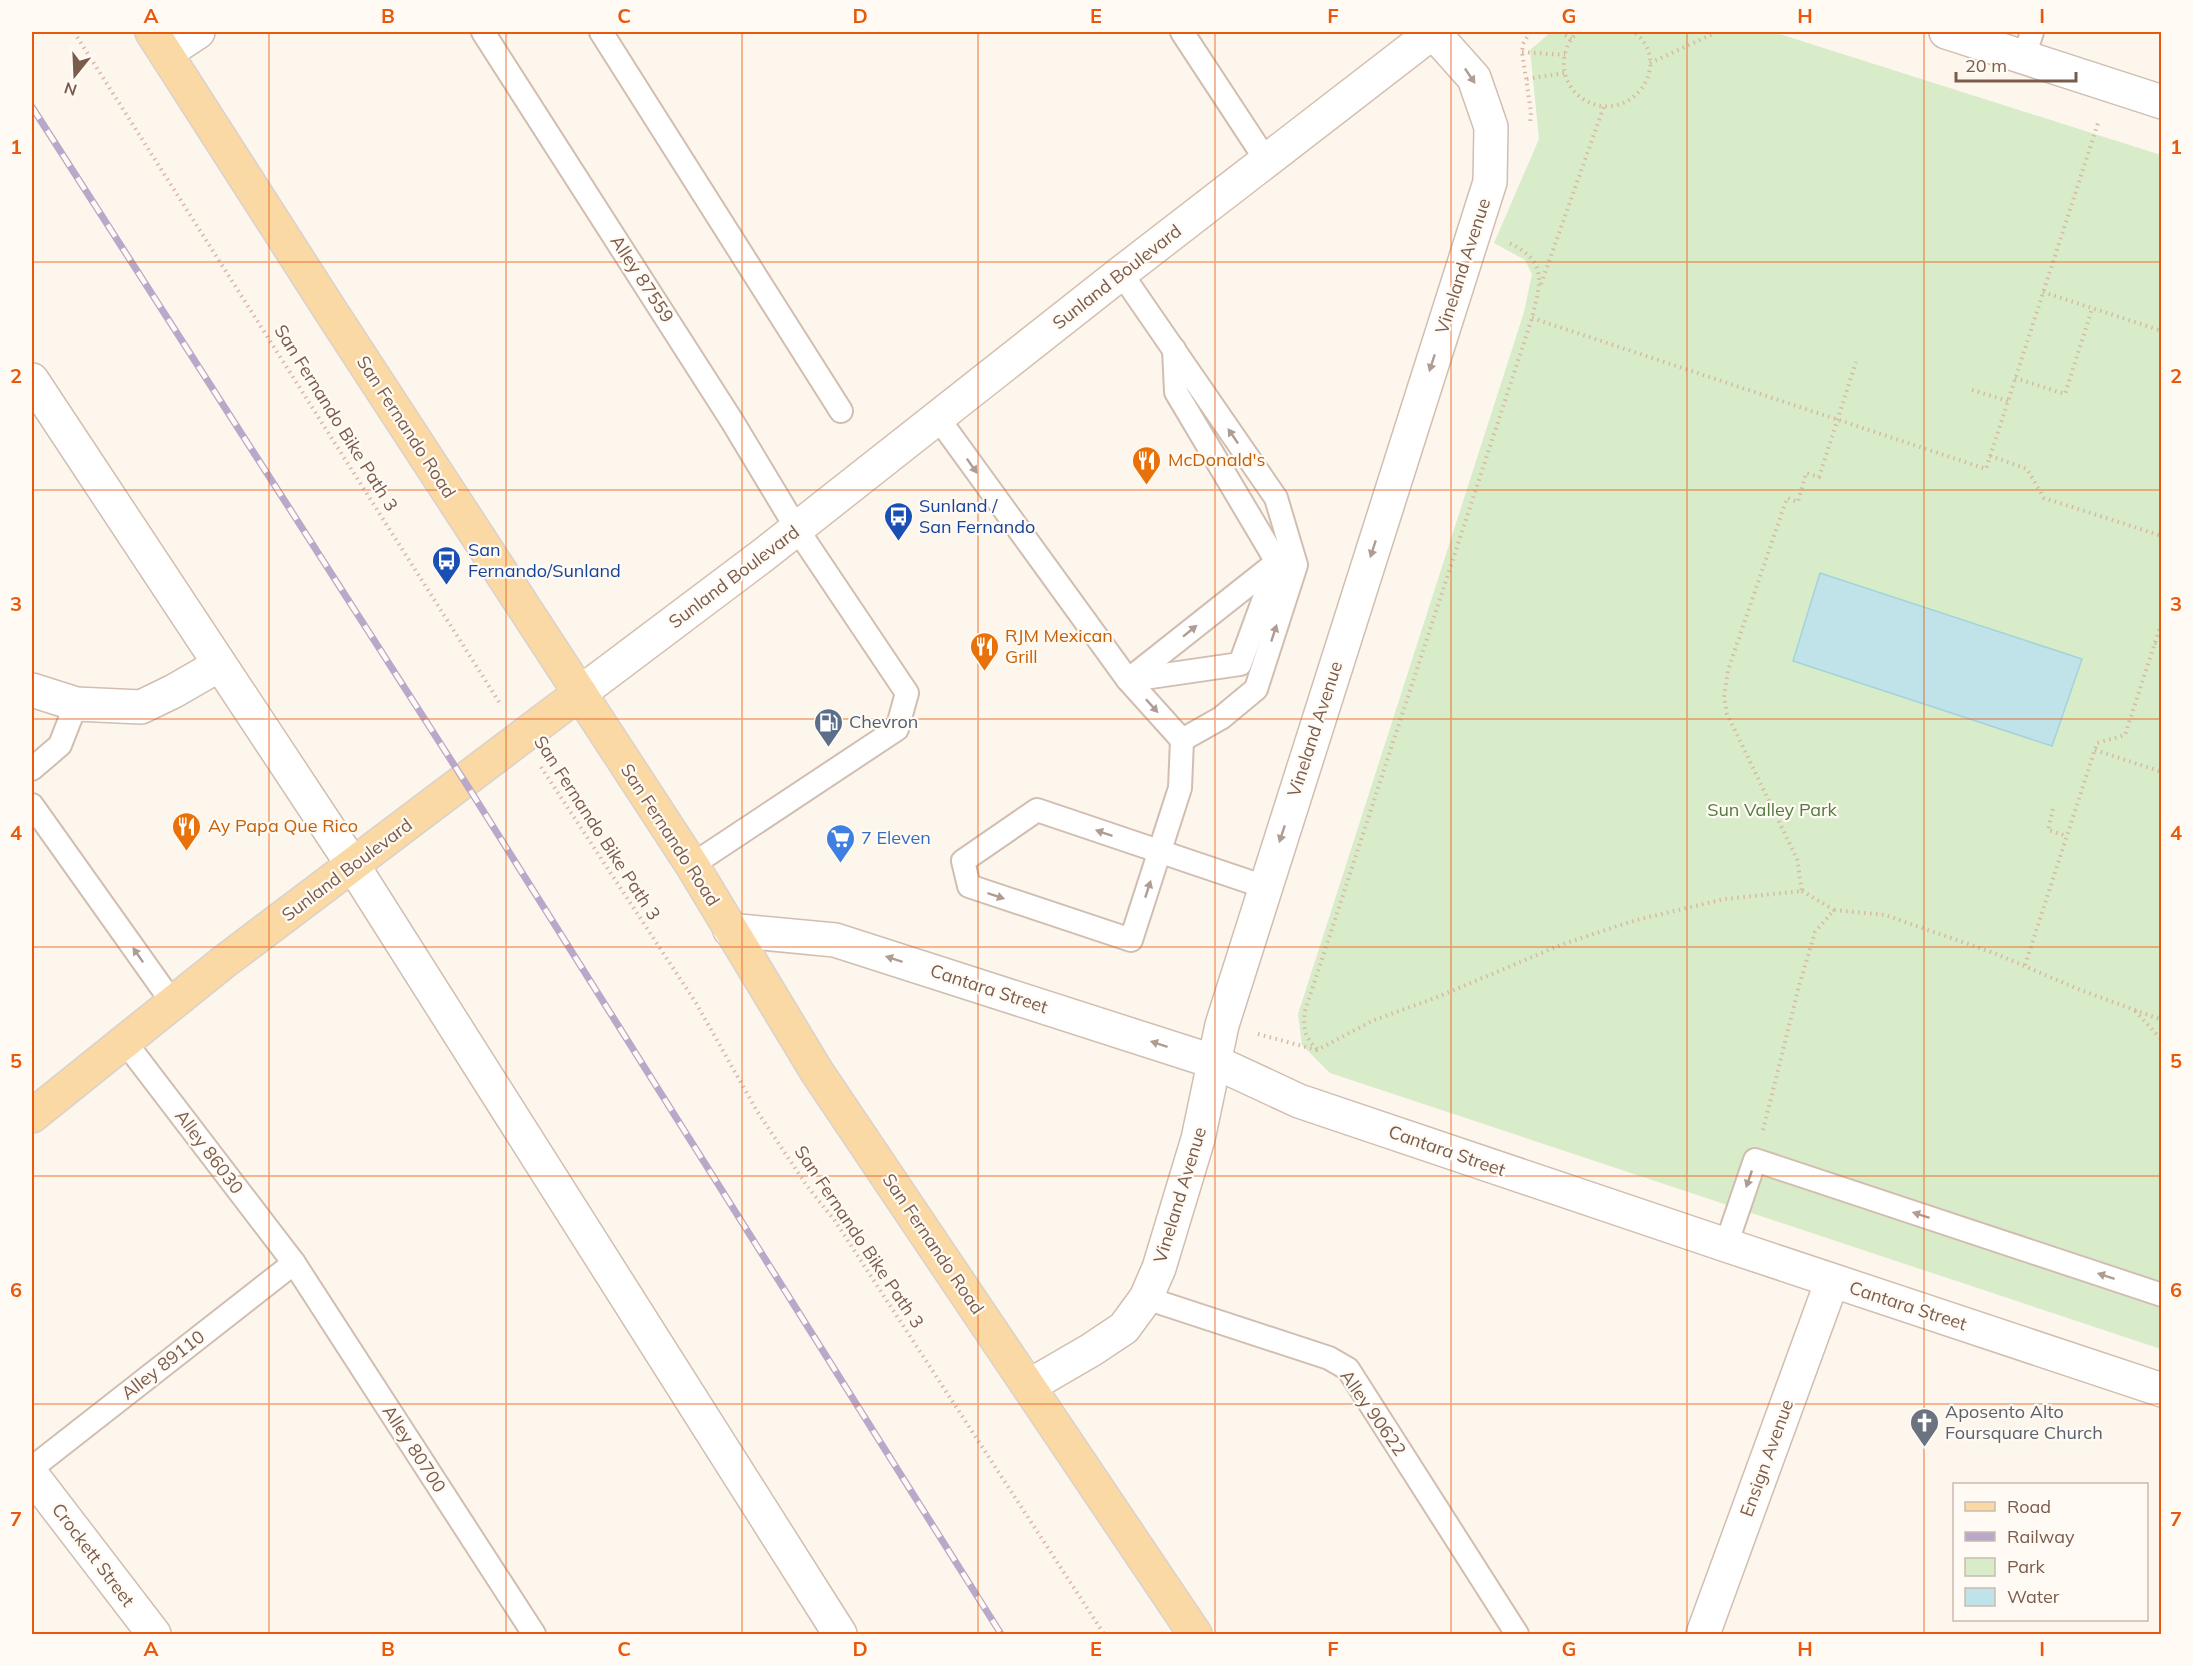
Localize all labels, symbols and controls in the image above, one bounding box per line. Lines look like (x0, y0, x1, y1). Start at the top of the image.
text: A (144, 3, 159, 28)
text: B (381, 3, 395, 28)
text: C (617, 3, 631, 28)
text: D (852, 3, 868, 28)
text: E (1090, 3, 1102, 28)
text: F (1327, 3, 1339, 28)
text: G (1562, 3, 1576, 28)
text: H (1797, 3, 1813, 28)
text: I (2039, 3, 2045, 28)
north arrow (45, 45, 105, 105)
scale bar (1956, 45, 2076, 83)
text: 20 m (1965, 54, 2007, 77)
one-way arrow (1465, 68, 1476, 85)
text: N (62, 78, 79, 101)
text: 1 (10, 134, 22, 159)
text: 1 (2170, 134, 2182, 159)
street label: Vineland Avenue (1430, 195, 1495, 336)
street label: Sunland Boulevard (1048, 219, 1186, 334)
street label: Alley 87559 (606, 231, 679, 327)
street label: San Fernando Bike Path 3 (270, 320, 403, 515)
street label: San Fernando Road (352, 351, 461, 502)
one-way arrow (1427, 354, 1437, 372)
text: 2 (10, 363, 22, 388)
text: 2 (2170, 363, 2182, 388)
one-way arrow (1228, 428, 1239, 445)
restaurant icon: McDonald's (1131, 444, 1163, 486)
place label: McDonald's (1168, 448, 1265, 471)
one-way arrow (966, 458, 978, 474)
place label: Sunland / San Fernando (919, 494, 1035, 538)
bus stop icon: Sunland / San Fernando (882, 500, 914, 542)
street label: Sunland Boulevard (664, 520, 804, 633)
place label: San Fernando/Sunland (468, 538, 621, 582)
one-way arrow (1368, 540, 1377, 558)
bus stop icon: San Fernando/Sunland (431, 544, 463, 586)
text: 3 (10, 591, 22, 616)
text: 3 (2170, 591, 2182, 616)
place label: RJM Mexican Grill (1005, 624, 1113, 668)
one-way arrow (1270, 624, 1279, 642)
one-way arrow (1183, 625, 1198, 637)
restaurant icon: RJM Mexican Grill (968, 630, 1000, 672)
street label: Vineland Avenue (1282, 658, 1347, 799)
one-way arrow (1145, 698, 1158, 713)
fuel station icon: Chevron (812, 706, 844, 748)
place label: Chevron (849, 710, 918, 733)
street label: San Fernando Bike Path 3 (529, 731, 666, 924)
street label: San Fernando Road (616, 759, 725, 910)
park label: Sun Valley Park (1707, 798, 1838, 821)
restaurant icon: Ay Papa Que Rico (171, 810, 203, 852)
street label: Sunland Boulevard (277, 813, 417, 926)
place label: Ay Papa Que Rico (208, 814, 358, 837)
text: 4 (10, 820, 22, 845)
text: 4 (2170, 820, 2182, 845)
supermarket icon: 7 Eleven (824, 822, 856, 864)
one-way arrow (1277, 825, 1286, 843)
place label: 7 Eleven (861, 826, 931, 849)
one-way arrow (1095, 828, 1113, 838)
one-way arrow (1143, 880, 1153, 898)
one-way arrow (987, 891, 1005, 901)
one-way arrow (132, 947, 144, 963)
one-way arrow (885, 954, 903, 963)
street label: Cantara Street (927, 959, 1051, 1018)
one-way arrow (1150, 1039, 1168, 1048)
text: 5 (10, 1048, 22, 1073)
text: 5 (2170, 1048, 2182, 1073)
street label: Alley 86030 (170, 1105, 249, 1198)
street label: Cantara Street (1386, 1120, 1509, 1181)
street label: Vineland Avenue (1148, 1124, 1211, 1266)
street label: San Fernando Bike Path 3 (790, 1141, 929, 1332)
street label: San Fernando Road (878, 1169, 989, 1319)
one-way arrow (1743, 1170, 1753, 1188)
one-way arrow (1912, 1209, 1930, 1219)
one-way arrow (2097, 1271, 2115, 1280)
street label: Cantara Street (1846, 1276, 1970, 1335)
text: 6 (10, 1277, 22, 1302)
text: 6 (2170, 1277, 2182, 1302)
street label: Alley 89110 (116, 1325, 209, 1404)
street label: Alley 90622 (1335, 1365, 1411, 1460)
street label: Ensign Avenue (1735, 1396, 1798, 1520)
place label: Aposento Alto Foursquare Church (1945, 1400, 2103, 1444)
street label: Alley 80700 (378, 1401, 451, 1497)
church icon: Aposento Alto Foursquare Church (1908, 1406, 1940, 1448)
legend (1953, 1483, 2148, 1621)
text: Road (2007, 1495, 2051, 1518)
street label: Crockett Street (47, 1498, 140, 1611)
text: 7 (10, 1506, 22, 1531)
text: 7 (2170, 1506, 2182, 1531)
text: Railway (2007, 1525, 2075, 1548)
text: Park (2007, 1555, 2046, 1578)
text: Water (2007, 1585, 2060, 1608)
text: A (144, 1636, 159, 1661)
text: B (381, 1636, 395, 1661)
text: C (617, 1636, 631, 1661)
text: D (852, 1636, 868, 1661)
text: E (1090, 1636, 1102, 1661)
text: F (1327, 1636, 1339, 1661)
text: G (1562, 1636, 1576, 1661)
text: H (1797, 1636, 1813, 1661)
text: I (2039, 1636, 2045, 1661)

